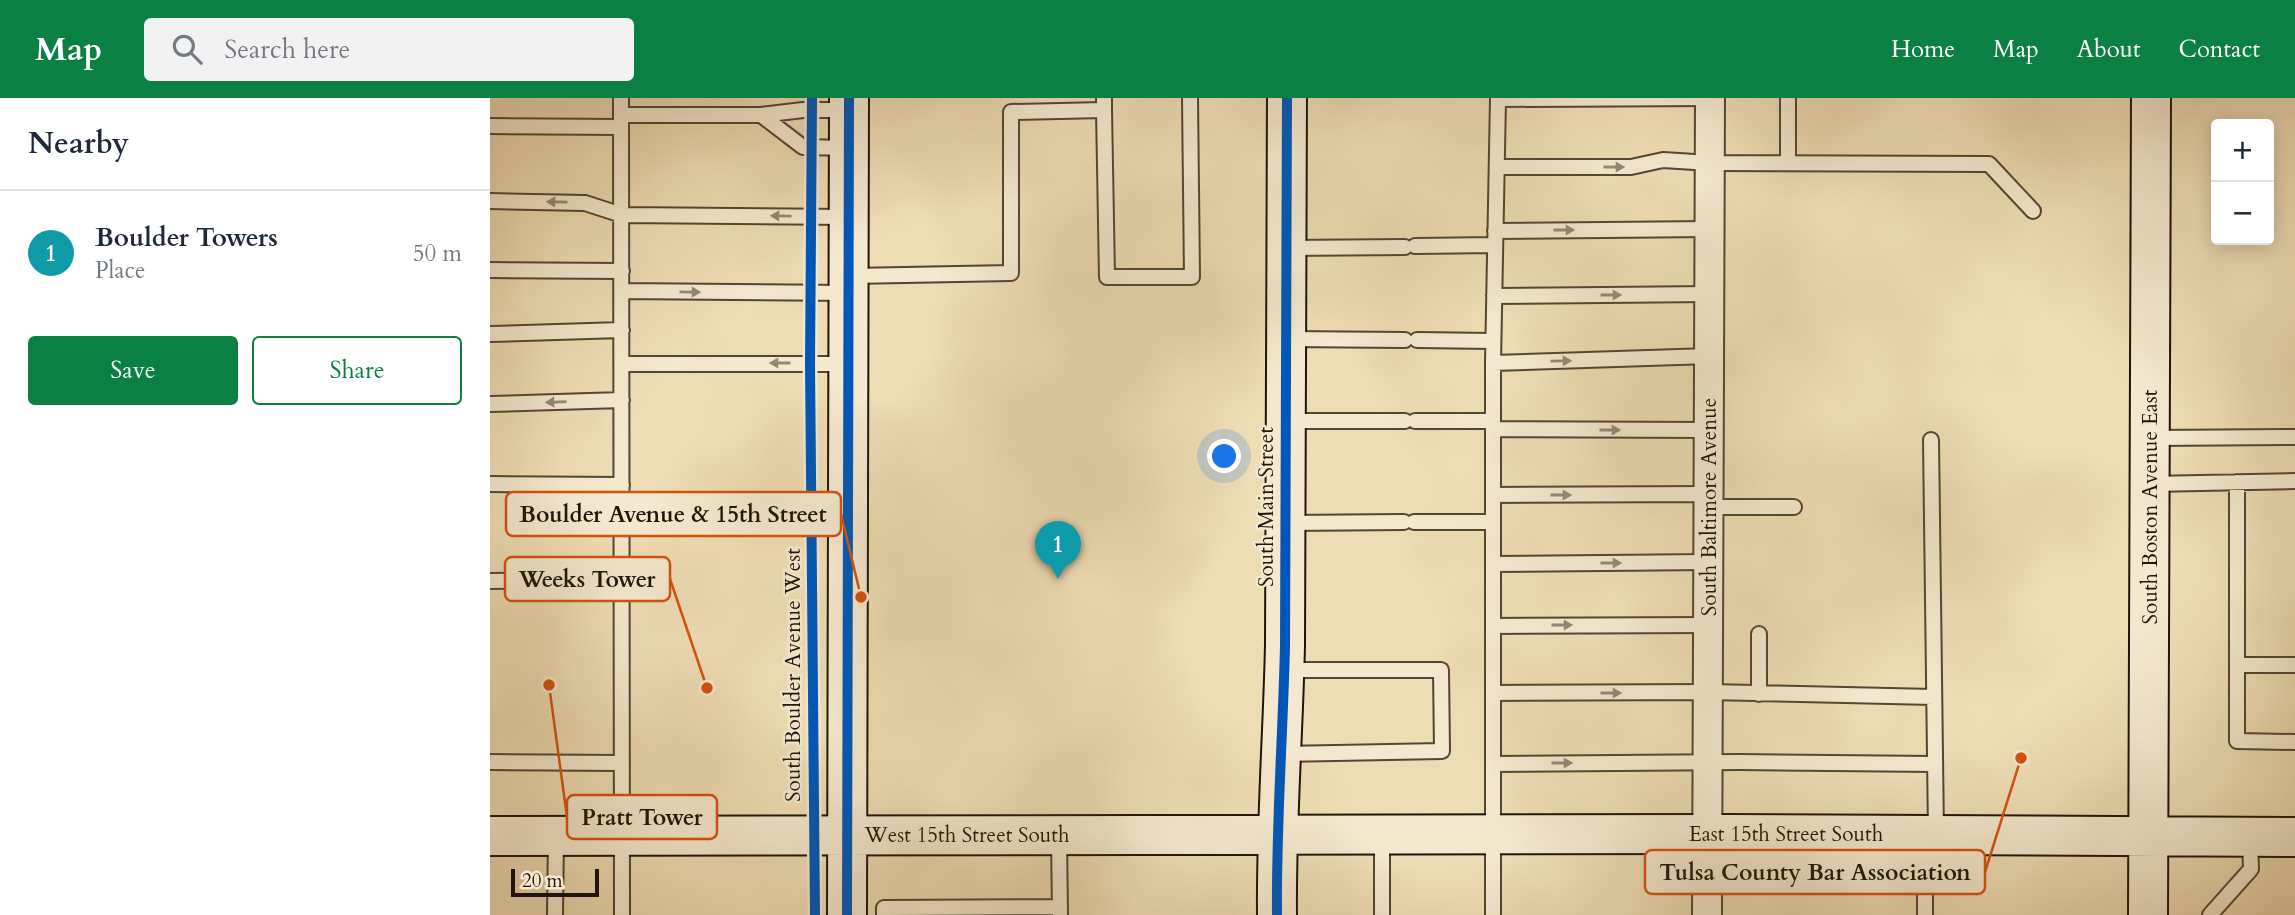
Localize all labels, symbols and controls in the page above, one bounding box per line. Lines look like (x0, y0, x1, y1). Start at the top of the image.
search box (144, 18, 634, 81)
text: Map (35, 27, 102, 72)
icon: search (168, 30, 206, 68)
text: Search here (224, 32, 350, 67)
text: Home (1891, 33, 1955, 66)
text: Map (1993, 33, 2039, 66)
text: About (2077, 33, 2141, 66)
text: Contact (2179, 33, 2260, 66)
map controls (2211, 119, 2274, 245)
button: + (2211, 119, 2274, 182)
text: Nearby (28, 123, 129, 164)
one-way arrow (1603, 161, 1625, 173)
button: − (2211, 182, 2274, 245)
one-way arrow (545, 197, 567, 208)
one-way arrow (770, 210, 792, 222)
text: Boulder Towers (95, 220, 278, 255)
one-way arrow (1553, 224, 1575, 236)
text: 1 (45, 238, 57, 269)
text: 50 m (413, 238, 462, 269)
text: Place (95, 255, 145, 286)
one-way arrow (679, 286, 701, 298)
one-way arrow (1601, 289, 1623, 301)
button: Save (28, 336, 238, 405)
button: Share (252, 336, 462, 405)
one-way arrow (1551, 355, 1573, 367)
one-way arrow (769, 357, 791, 369)
street label: South Boston Avenue East (2136, 389, 2165, 624)
one-way arrow (545, 397, 567, 408)
street label: South Baltimore Avenue (1695, 398, 1724, 616)
one-way arrow (1600, 424, 1622, 436)
street label: South Main Street (1252, 427, 1281, 587)
your location (1207, 439, 1241, 473)
one-way arrow (1551, 489, 1573, 501)
callout: Boulder Avenue & 15th Street (506, 492, 841, 536)
text: Boulder Avenue & 15th Street (519, 499, 827, 530)
pin: 1 (1035, 521, 1081, 579)
street label: South Boulder Avenue West (779, 548, 808, 802)
callout: Weeks Tower (505, 557, 670, 601)
one-way arrow (1600, 557, 1622, 569)
text: Weeks Tower (518, 564, 656, 595)
one-way arrow (1551, 620, 1573, 631)
one-way arrow (1600, 687, 1622, 699)
one-way arrow (1551, 757, 1573, 769)
callout: Pratt Tower (567, 795, 717, 839)
text: Pratt Tower (581, 802, 703, 833)
street label: East 15th Street South (1689, 820, 1884, 849)
street label: West 15th Street South (863, 821, 1070, 850)
callout: Tulsa County Bar Association (1645, 850, 1985, 894)
text: Tulsa County Bar Association (1659, 857, 1971, 888)
scale bar (511, 866, 598, 898)
text: 20 m (522, 868, 563, 894)

